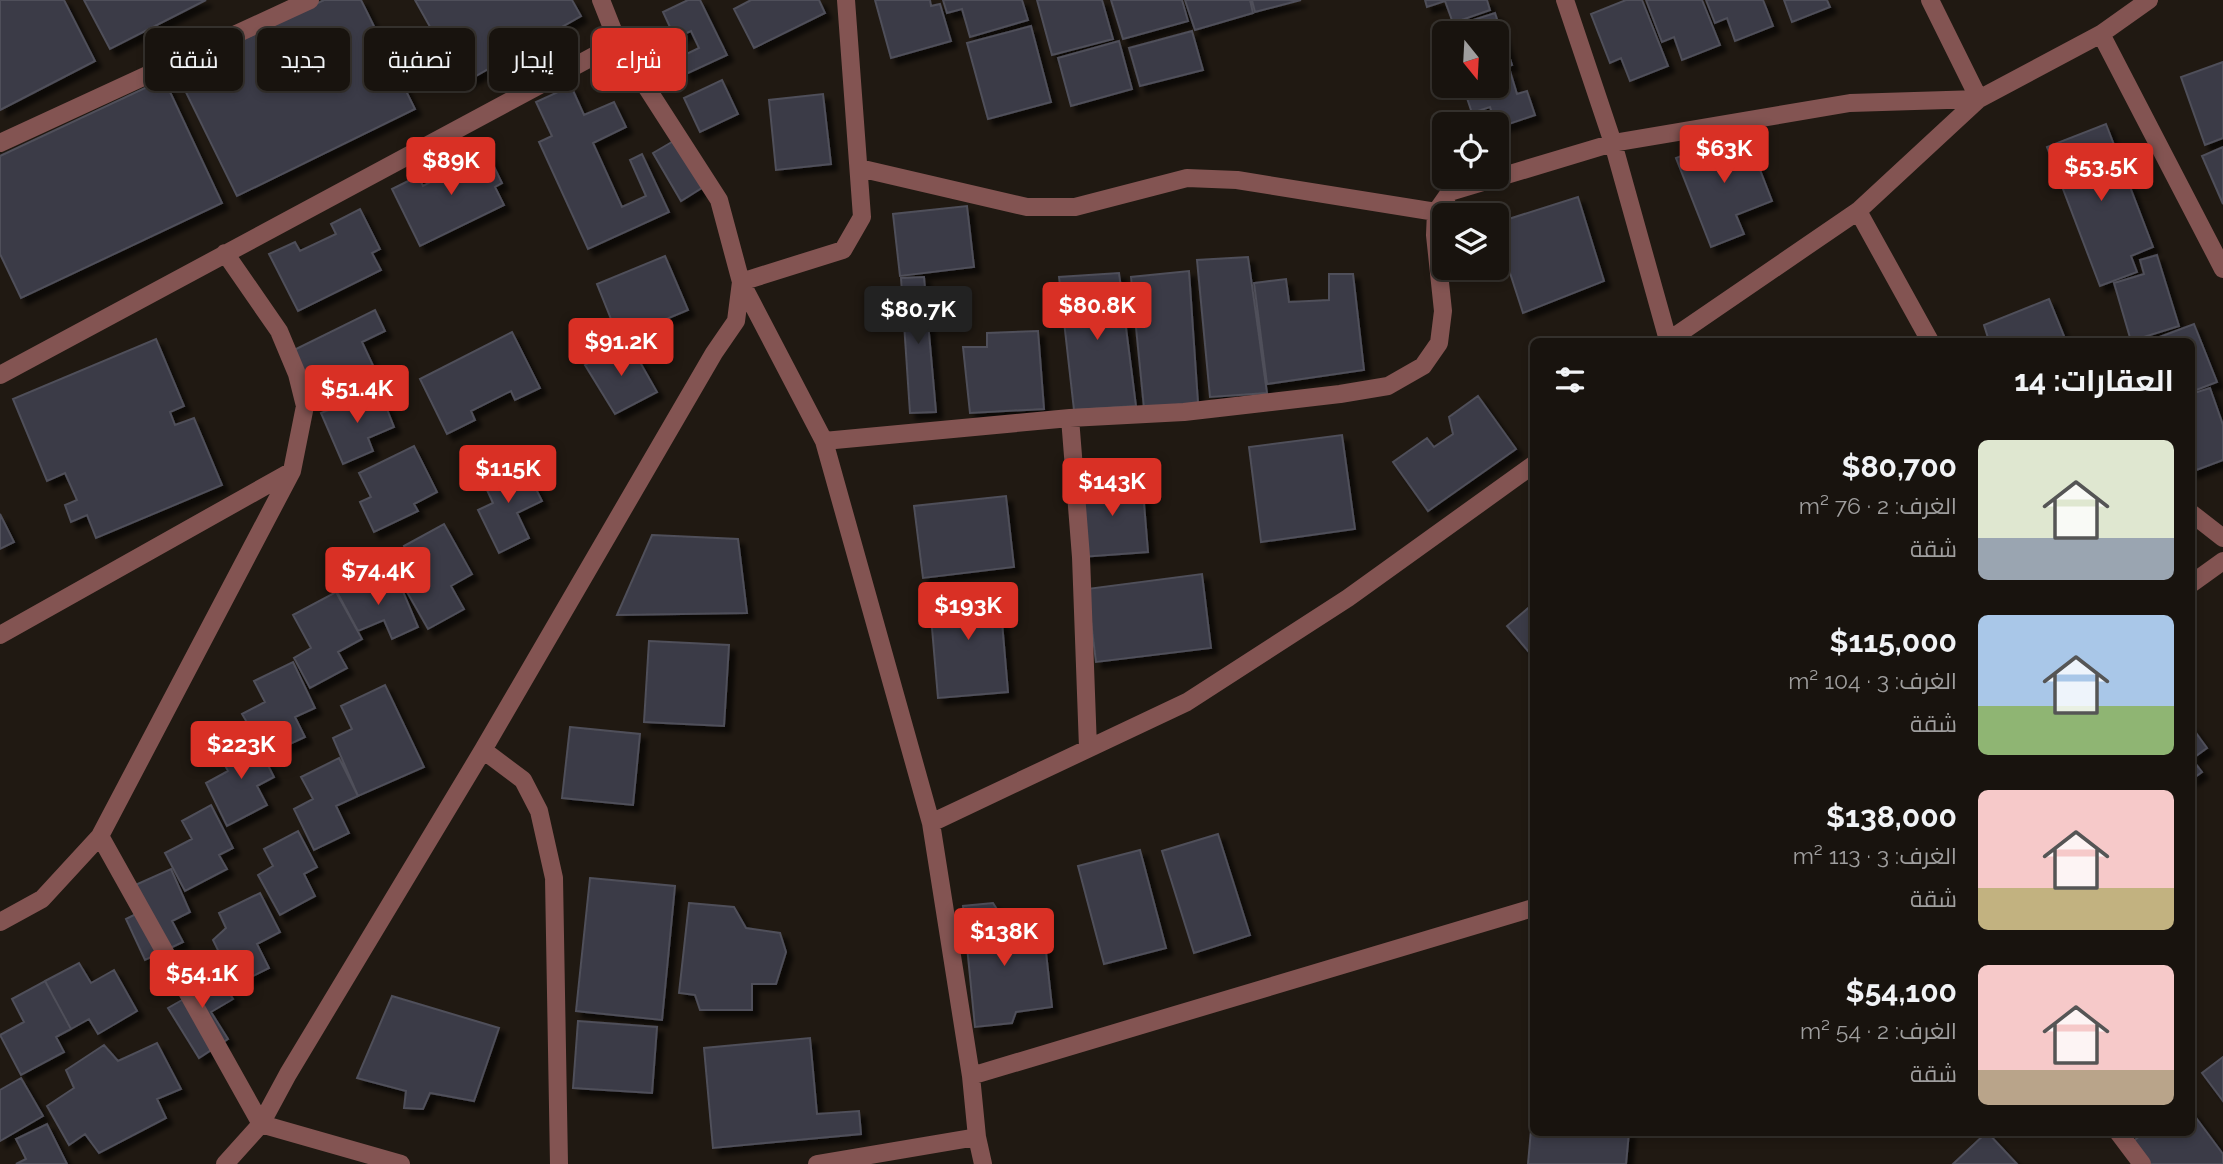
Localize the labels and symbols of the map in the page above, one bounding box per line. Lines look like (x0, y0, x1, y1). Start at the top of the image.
north arrow (1432, 21, 1508, 98)
pin: $63K (1683, 125, 1765, 185)
pin: $89K (410, 138, 492, 197)
pin: $53.5K (2044, 144, 2158, 203)
pin: $80.8K (1040, 282, 1154, 342)
pin: $80.7K (861, 286, 975, 346)
pin: $91.2K (564, 318, 678, 378)
pin: $51.4K (300, 366, 414, 425)
pin: $115K (459, 446, 557, 505)
pin: $143K (1063, 458, 1161, 518)
pin: $74.4K (321, 548, 435, 607)
pin: $193K (919, 582, 1017, 642)
pin: $223K (192, 722, 290, 781)
pin: $138K (955, 908, 1053, 968)
pin: $54.1K (145, 950, 259, 1010)

